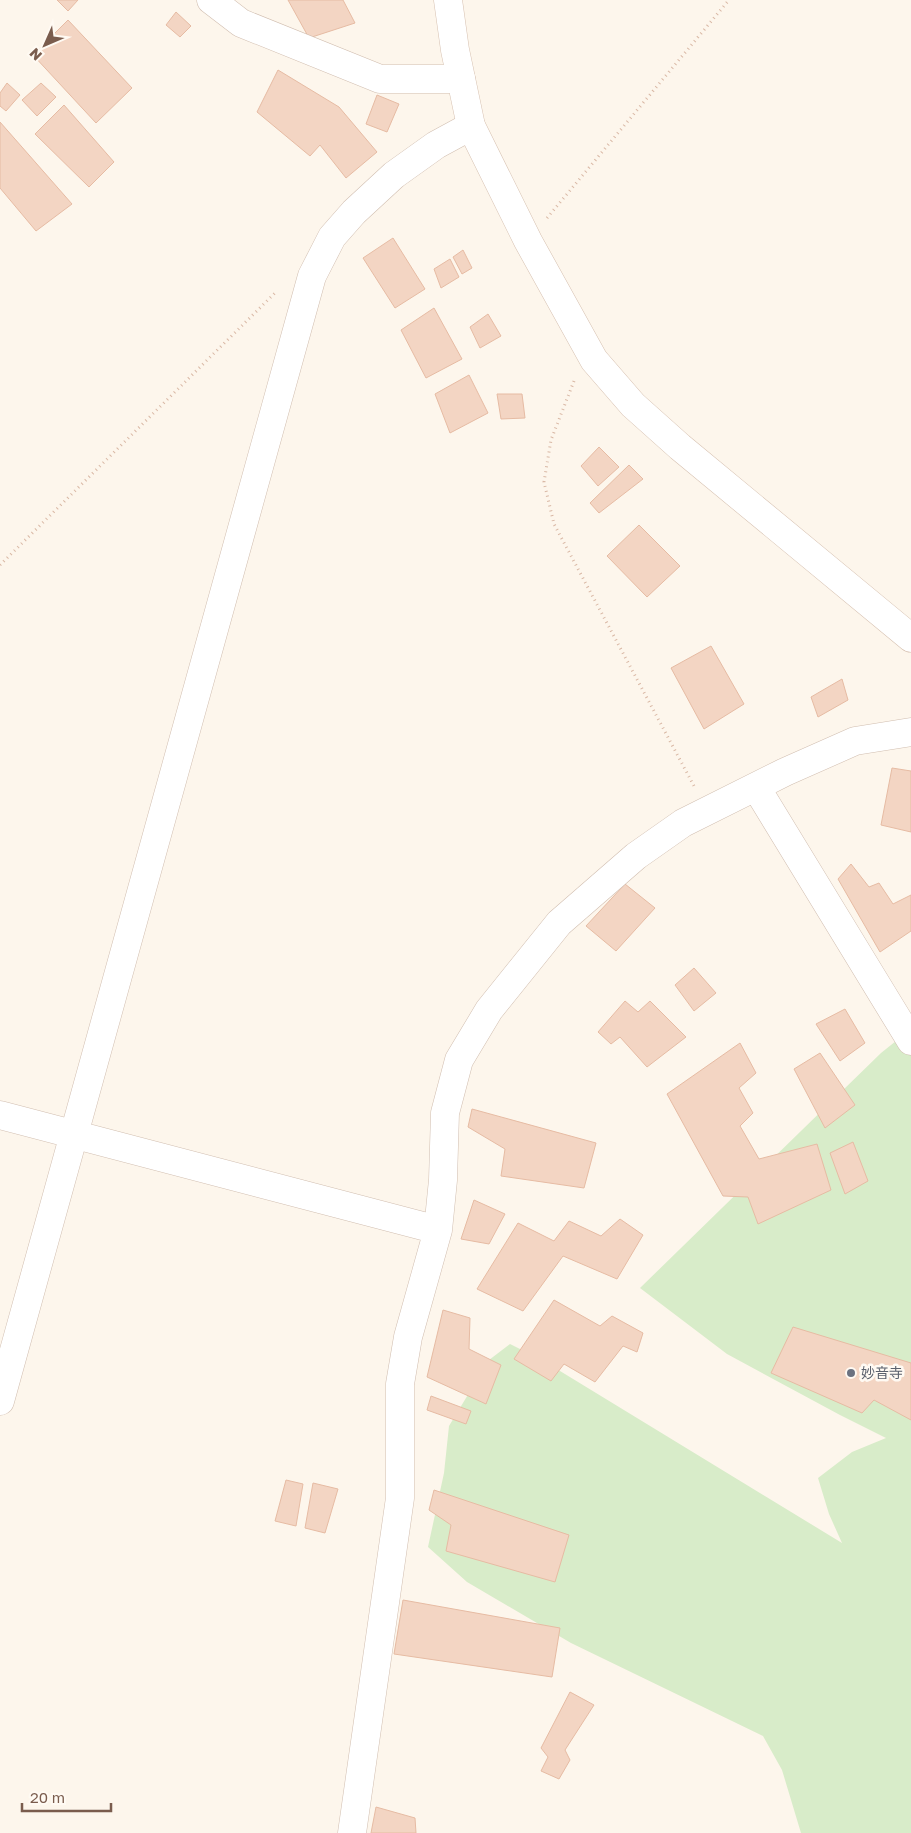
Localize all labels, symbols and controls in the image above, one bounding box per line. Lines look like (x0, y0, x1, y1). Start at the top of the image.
north arrow (20, 20, 70, 70)
text: N (26, 45, 45, 64)
place label: 妙音寺 (861, 1364, 903, 1381)
marker: 妙音寺 (845, 1367, 857, 1379)
scale bar (22, 1780, 111, 1812)
text: 20 m (30, 1788, 65, 1806)

